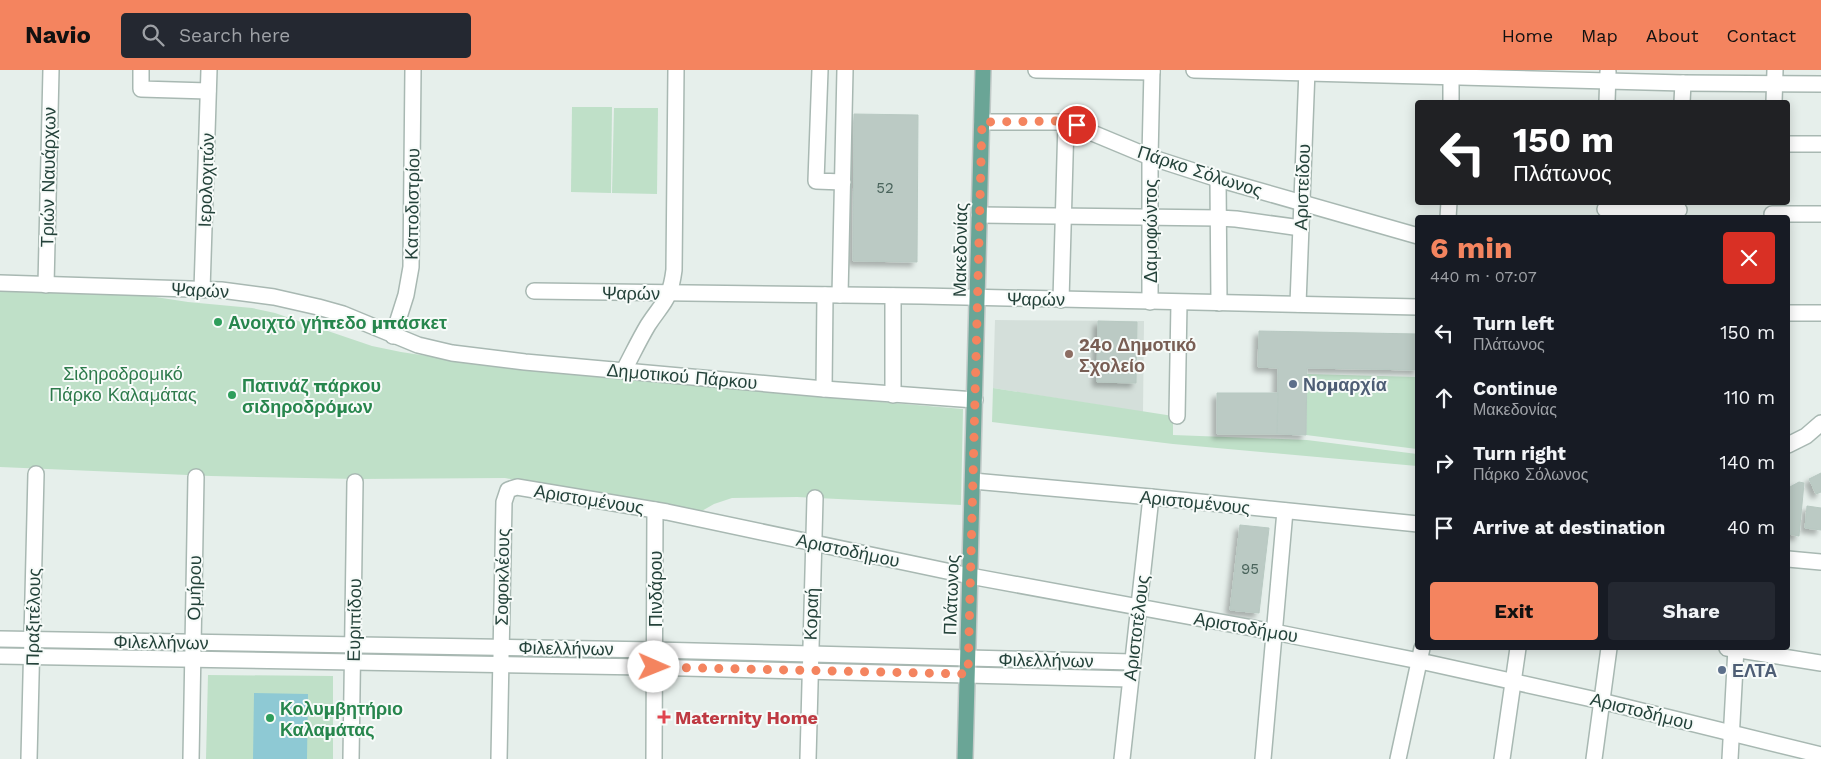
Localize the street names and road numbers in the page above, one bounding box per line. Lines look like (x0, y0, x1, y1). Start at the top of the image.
street label: Τριών Ναυάρχων (36, 107, 60, 247)
street label: Ιερολοχιτών (194, 132, 218, 228)
street label: Πάρκο Σόλωνος (1135, 141, 1265, 201)
street label: Αριστείδου (1290, 143, 1314, 231)
street label: Καποδιστρίου (401, 148, 423, 260)
street label: Δαμοφώντος (1140, 179, 1161, 283)
street label: Μακεδονίας (949, 202, 971, 297)
street label: Ψαρών (170, 278, 230, 302)
street label: Ψαρών (602, 282, 660, 304)
street label: Ψαρών (1007, 288, 1065, 310)
street label: Δημοτικού Πάρκου (606, 359, 758, 393)
street label: Αριστομένους (533, 480, 646, 518)
street label: Αριστομένους (1139, 486, 1252, 518)
street label: Σοφοκλέους (491, 528, 513, 626)
street label: Αριστοδήμου (794, 529, 902, 571)
street label: Πινδάρου (645, 551, 666, 627)
street label: Πλάτωνος (939, 554, 963, 636)
street label: Ομήρου (183, 555, 205, 621)
street label: Πραξιτέλους (22, 567, 44, 666)
street label: Αριστοτέλους (1119, 574, 1153, 682)
street label: Ευριπίδου (343, 578, 365, 662)
street label: Κοραή (800, 587, 822, 641)
street label: Αριστοδήμου (1192, 608, 1300, 646)
street label: Φιλελλήνων (113, 631, 209, 653)
street label: Φιλελλήνων (518, 637, 614, 659)
street label: Φιλελλήνων (998, 649, 1094, 671)
street label: Αριστοδήμου (1588, 688, 1696, 734)

